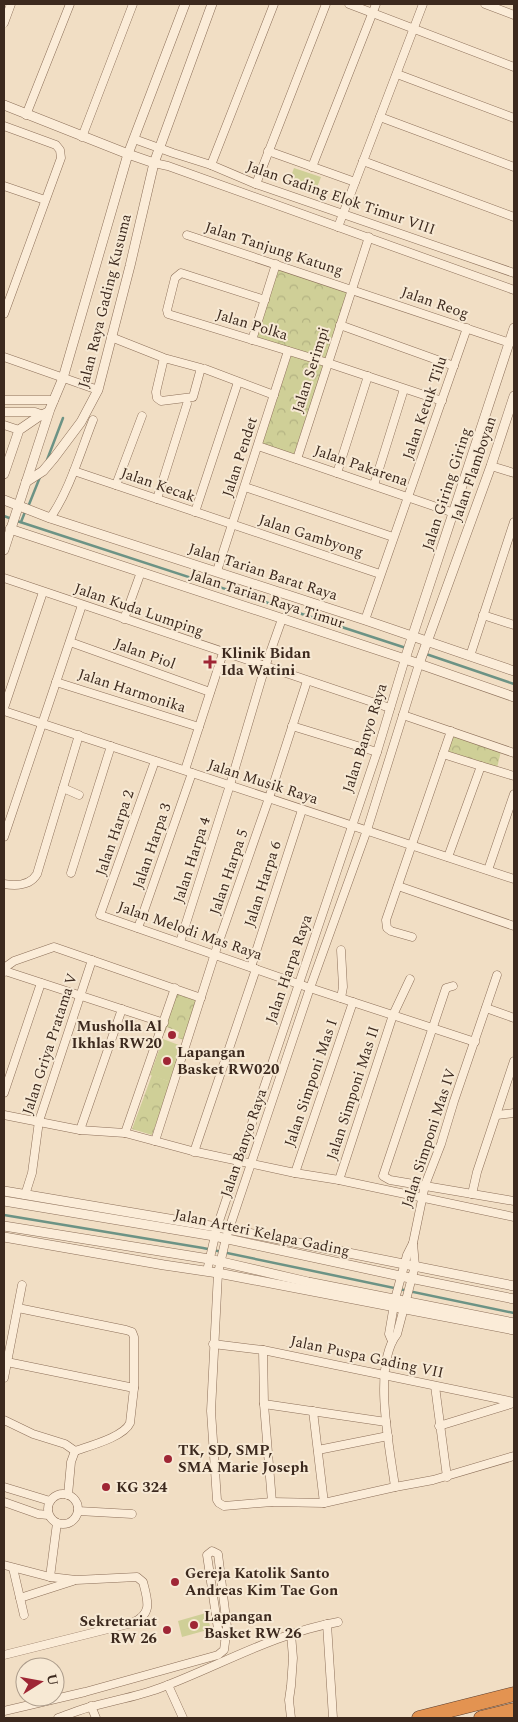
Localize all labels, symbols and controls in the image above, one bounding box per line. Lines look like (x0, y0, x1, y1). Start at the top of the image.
street label: Jalan Gading Elok Timur VIII (244, 155, 438, 241)
street label: Jalan Raya Gading Kusuma (72, 211, 138, 391)
street label: Jalan Tanjung Katung (202, 216, 346, 282)
street label: Jalan Reog (398, 281, 472, 325)
street label: Jalan Polka (213, 303, 291, 347)
street label: Jalan Serimpi (286, 324, 336, 416)
street label: Jalan Ketuk Tilu (397, 353, 453, 463)
street label: Jalan Flamboyan (445, 413, 503, 525)
street label: Jalan Pendet (216, 414, 264, 500)
street label: Jalan Giring Giring (416, 425, 478, 553)
street label: Jalan Pakarena (311, 439, 412, 493)
street label: Jalan Kecak (118, 462, 198, 508)
street label: Jalan Gambyong (256, 508, 366, 564)
street label: Jalan Tarian Barat Raya (185, 537, 341, 607)
street label: Jalan Tarian Raya Timur (186, 563, 348, 635)
street label: Jalan Kuda Lumping (71, 577, 207, 643)
street label: Jalan Piol (111, 632, 179, 676)
place label: Klinik Bidan Ida Watini (221, 642, 311, 682)
marker: Klinik Bidan Ida Watini (203, 655, 217, 669)
street label: Jalan Harmonika (75, 663, 190, 719)
street label: Jalan Banyo Raya (337, 680, 394, 796)
street label: Jalan Musik Raya (205, 753, 322, 811)
street label: Jalan Harpa 2 (90, 787, 140, 879)
street label: Jalan Harpa 3 (127, 799, 178, 892)
street label: Jalan Harpa 4 (167, 813, 217, 906)
street label: Jalan Harpa 5 (204, 826, 254, 918)
street label: Jalan Harpa 6 (238, 837, 288, 930)
street label: Jalan Melodi Mas Raya (115, 895, 266, 967)
street label: Jalan Harpa Raya (260, 911, 319, 1027)
street label: Jalan Griya Pratama V (16, 970, 84, 1118)
place label: Musholla Al Ikhlas RW20 (72, 1015, 162, 1055)
street label: Jalan Simponi Mas I (278, 1016, 344, 1150)
street label: Jalan Simponi Mas II (320, 1023, 386, 1163)
marker: Musholla Al Ikhlas RW20 (166, 1029, 178, 1041)
place label: Lapangan Basket RW020 (177, 1041, 279, 1081)
marker: Lapangan Basket RW020 (161, 1055, 173, 1067)
street label: Jalan Simponi Mas IV (396, 1065, 462, 1211)
street label: Jalan Banyo Raya (215, 1085, 274, 1200)
street label: Jalan Arteri Kelapa Gading (172, 1203, 352, 1263)
street label: Jalan Puspa Gading VII (288, 1329, 446, 1385)
place label: TK, SD, SMP, SMA Marie Joseph (178, 1439, 309, 1479)
marker: TK, SD, SMP, SMA Marie Joseph (162, 1453, 174, 1465)
place label: KG 324 (116, 1476, 168, 1499)
marker: KG 324 (100, 1481, 112, 1493)
place label: Gereja Katolik Santo Andreas Kim Tae Gon (185, 1562, 338, 1602)
marker: Gereja Katolik Santo Andreas Kim Tae Gon (169, 1576, 181, 1588)
place label: Lapangan Basket RW 26 (204, 1605, 302, 1645)
place label: Sekretariat RW 26 (80, 1610, 157, 1650)
marker: Lapangan Basket RW 26 (188, 1619, 200, 1631)
marker: Sekretariat RW 26 (161, 1624, 173, 1636)
north arrow (15, 1657, 65, 1707)
text: U (41, 1672, 64, 1688)

